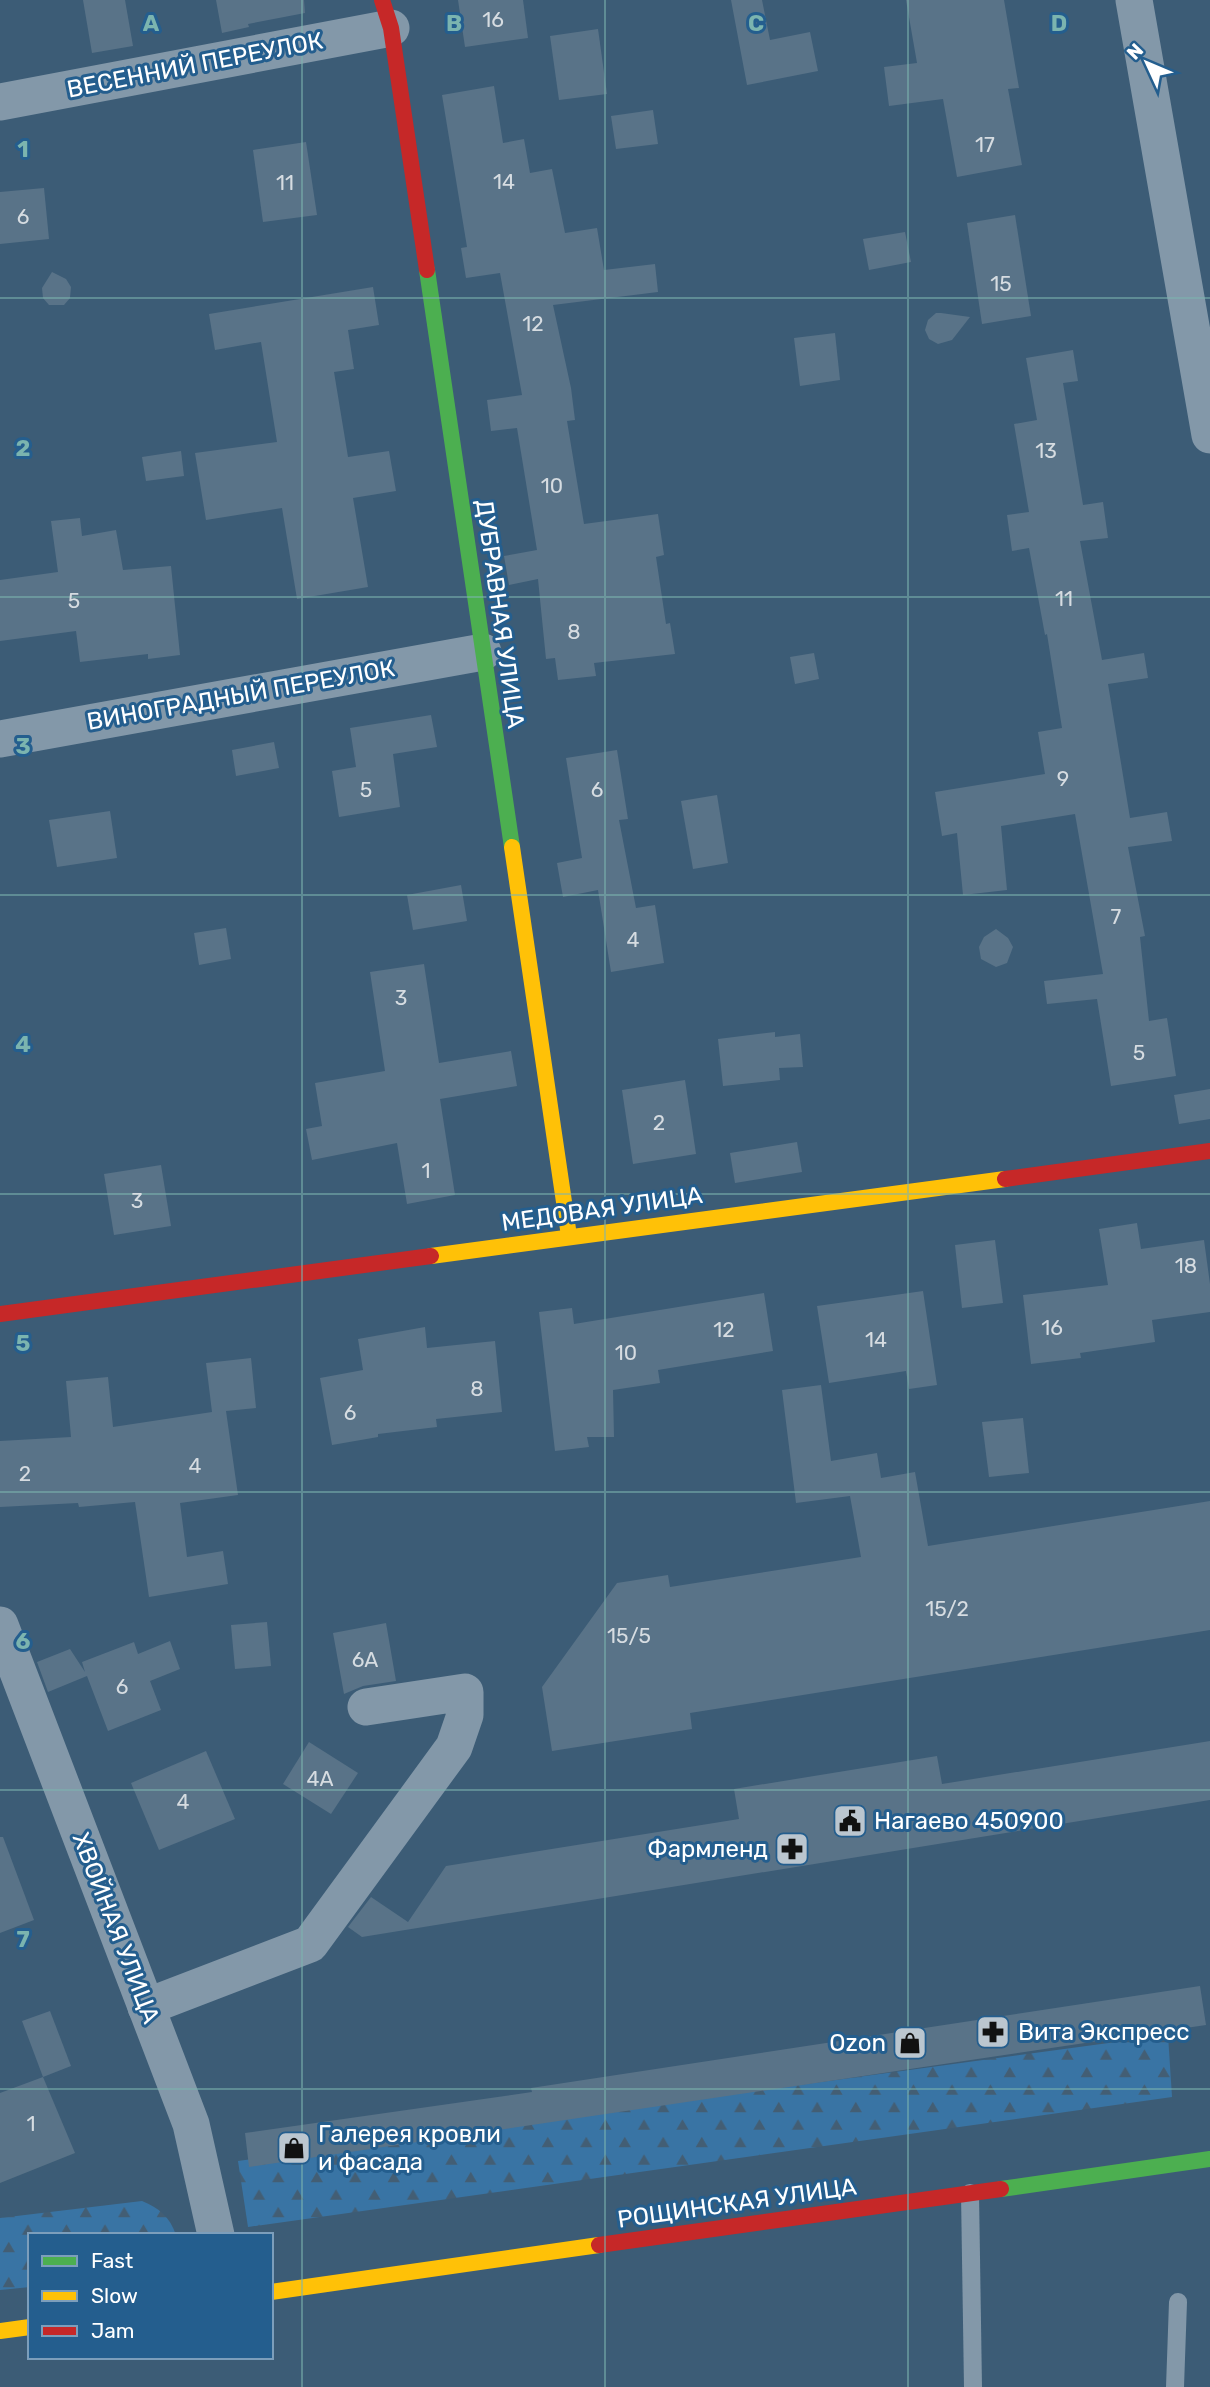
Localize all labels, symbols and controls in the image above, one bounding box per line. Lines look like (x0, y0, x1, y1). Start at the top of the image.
house number: 16 (482, 7, 504, 32)
text: A (143, 9, 160, 37)
text: B (446, 9, 462, 37)
text: C (748, 9, 764, 37)
text: D (1051, 9, 1067, 37)
street label: ВЕСЕННИЙ ПЕРЕУЛОК (65, 26, 325, 104)
north arrow (1112, 28, 1182, 98)
text: N (1122, 39, 1148, 64)
house number: 17 (975, 132, 995, 157)
text: 1 (17, 135, 29, 163)
house number: 14 (493, 169, 515, 194)
house number: 11 (276, 170, 294, 195)
house number: 6 (17, 204, 29, 229)
house number: 15 (990, 271, 1012, 296)
house number: 12 (522, 311, 544, 336)
text: 2 (16, 434, 30, 462)
house number: 13 (1035, 438, 1057, 463)
house number: 10 (541, 473, 563, 498)
street label: ДУБРАВНАЯ УЛИЦА (470, 498, 530, 730)
house number: 11 (1055, 586, 1073, 611)
house number: 5 (68, 588, 80, 613)
house number: 8 (567, 619, 581, 644)
street label: ВИНОГРАДНЫЙ ПЕРЕУЛОК (85, 654, 397, 736)
text: 3 (15, 732, 31, 760)
house number: 9 (1057, 766, 1069, 791)
house number: 5 (360, 777, 372, 802)
house number: 6 (591, 777, 603, 802)
house number: 7 (1111, 904, 1122, 929)
house number: 4 (626, 927, 640, 952)
house number: 3 (395, 985, 407, 1010)
text: 4 (15, 1030, 31, 1058)
house number: 5 (1133, 1040, 1145, 1065)
house number: 2 (653, 1110, 665, 1135)
house number: 1 (422, 1158, 431, 1183)
street label: МЕДОВАЯ УЛИЦА (500, 1181, 704, 1237)
house number: 3 (131, 1188, 143, 1213)
house number: 18 (1175, 1253, 1197, 1278)
house number: 16 (1041, 1315, 1063, 1340)
house number: 12 (713, 1317, 735, 1342)
house number: 14 (865, 1327, 887, 1352)
text: 5 (16, 1329, 31, 1357)
house number: 10 (615, 1340, 637, 1365)
house number: 8 (470, 1376, 484, 1401)
house number: 6 (344, 1400, 356, 1425)
house number: 4 (188, 1453, 202, 1478)
house number: 2 (19, 1461, 31, 1486)
house number: 15/2 (925, 1596, 969, 1621)
house number: 15/5 (607, 1623, 651, 1648)
text: 6 (16, 1627, 31, 1655)
house number: 6А (352, 1647, 378, 1672)
house number: 6 (116, 1674, 128, 1699)
house number: 4А (306, 1766, 334, 1791)
house number: 4 (176, 1789, 190, 1814)
public building icon: Нагаево 450900 (831, 1802, 869, 1840)
place label: Нагаево 450900 (874, 1807, 1064, 1835)
street label: ХВОЙНАЯ УЛИЦА (67, 1829, 165, 2027)
pharmacy icon: Фармленд (773, 1830, 811, 1868)
place label: Фармленд (647, 1835, 768, 1863)
text: 7 (16, 1925, 30, 1953)
pharmacy icon: Вита Экспресс (974, 2013, 1012, 2051)
place label: Вита Экспресс (1018, 2018, 1189, 2046)
shop icon: Ozon (891, 2024, 929, 2062)
place label: Ozon (829, 2029, 886, 2057)
house number: 1 (27, 2111, 36, 2136)
place label: Галерея кровли и фасада (318, 2120, 501, 2176)
shop icon: Галерея кровли и фасада (275, 2129, 313, 2167)
street label: РОЩИНСКАЯ УЛИЦА (616, 2172, 858, 2234)
legend (28, 2233, 273, 2359)
text: Fast (91, 2248, 133, 2273)
text: Slow (91, 2283, 138, 2308)
text: Jam (91, 2318, 135, 2343)

